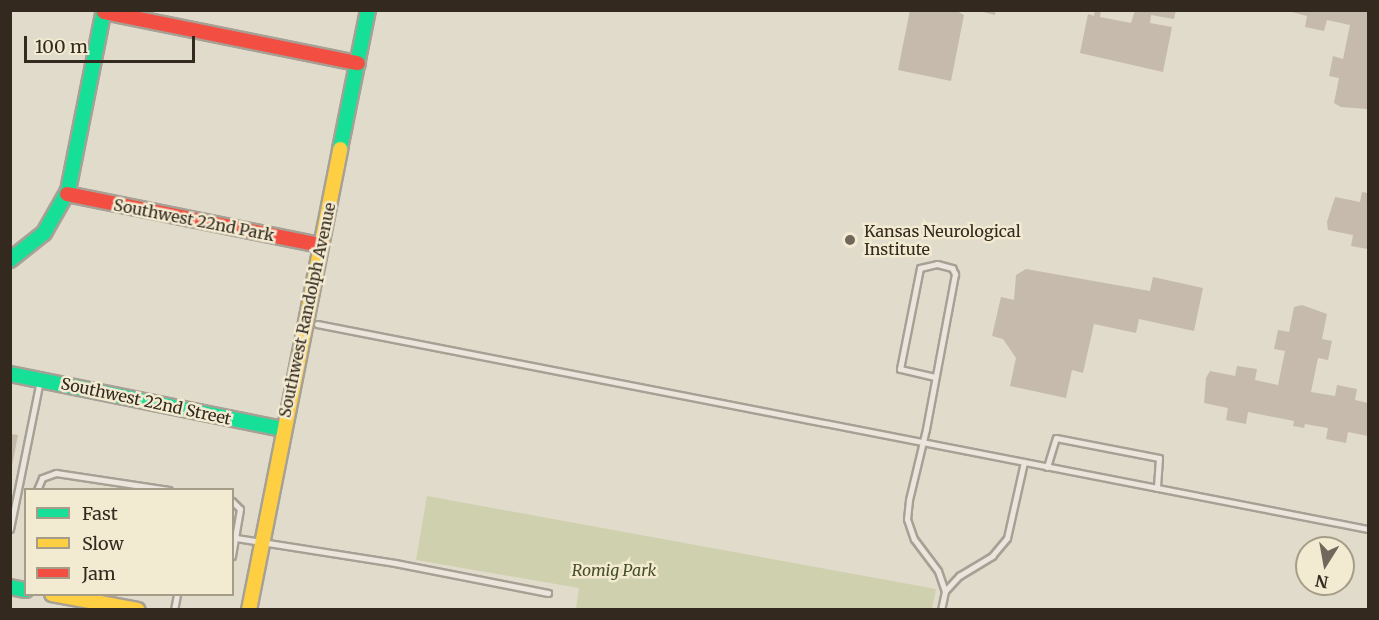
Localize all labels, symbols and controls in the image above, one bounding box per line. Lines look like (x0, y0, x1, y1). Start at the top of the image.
scale bar (27, 24, 198, 62)
text: 100 m (35, 35, 88, 58)
street label: Southwest 22nd Park (112, 195, 276, 245)
street label: Southwest Randolph Avenue (275, 201, 339, 419)
place label: Kansas Neurological Institute (864, 221, 1021, 259)
marker: Kansas Neurological Institute (841, 231, 859, 249)
street label: Southwest 22nd Street (59, 374, 233, 428)
legend (24, 488, 234, 596)
text: Fast (82, 502, 118, 525)
text: Slow (82, 532, 124, 555)
north arrow (1295, 536, 1355, 596)
park label: Romig Park (572, 560, 656, 580)
text: Jam (82, 562, 116, 585)
text: N (1314, 571, 1330, 593)

